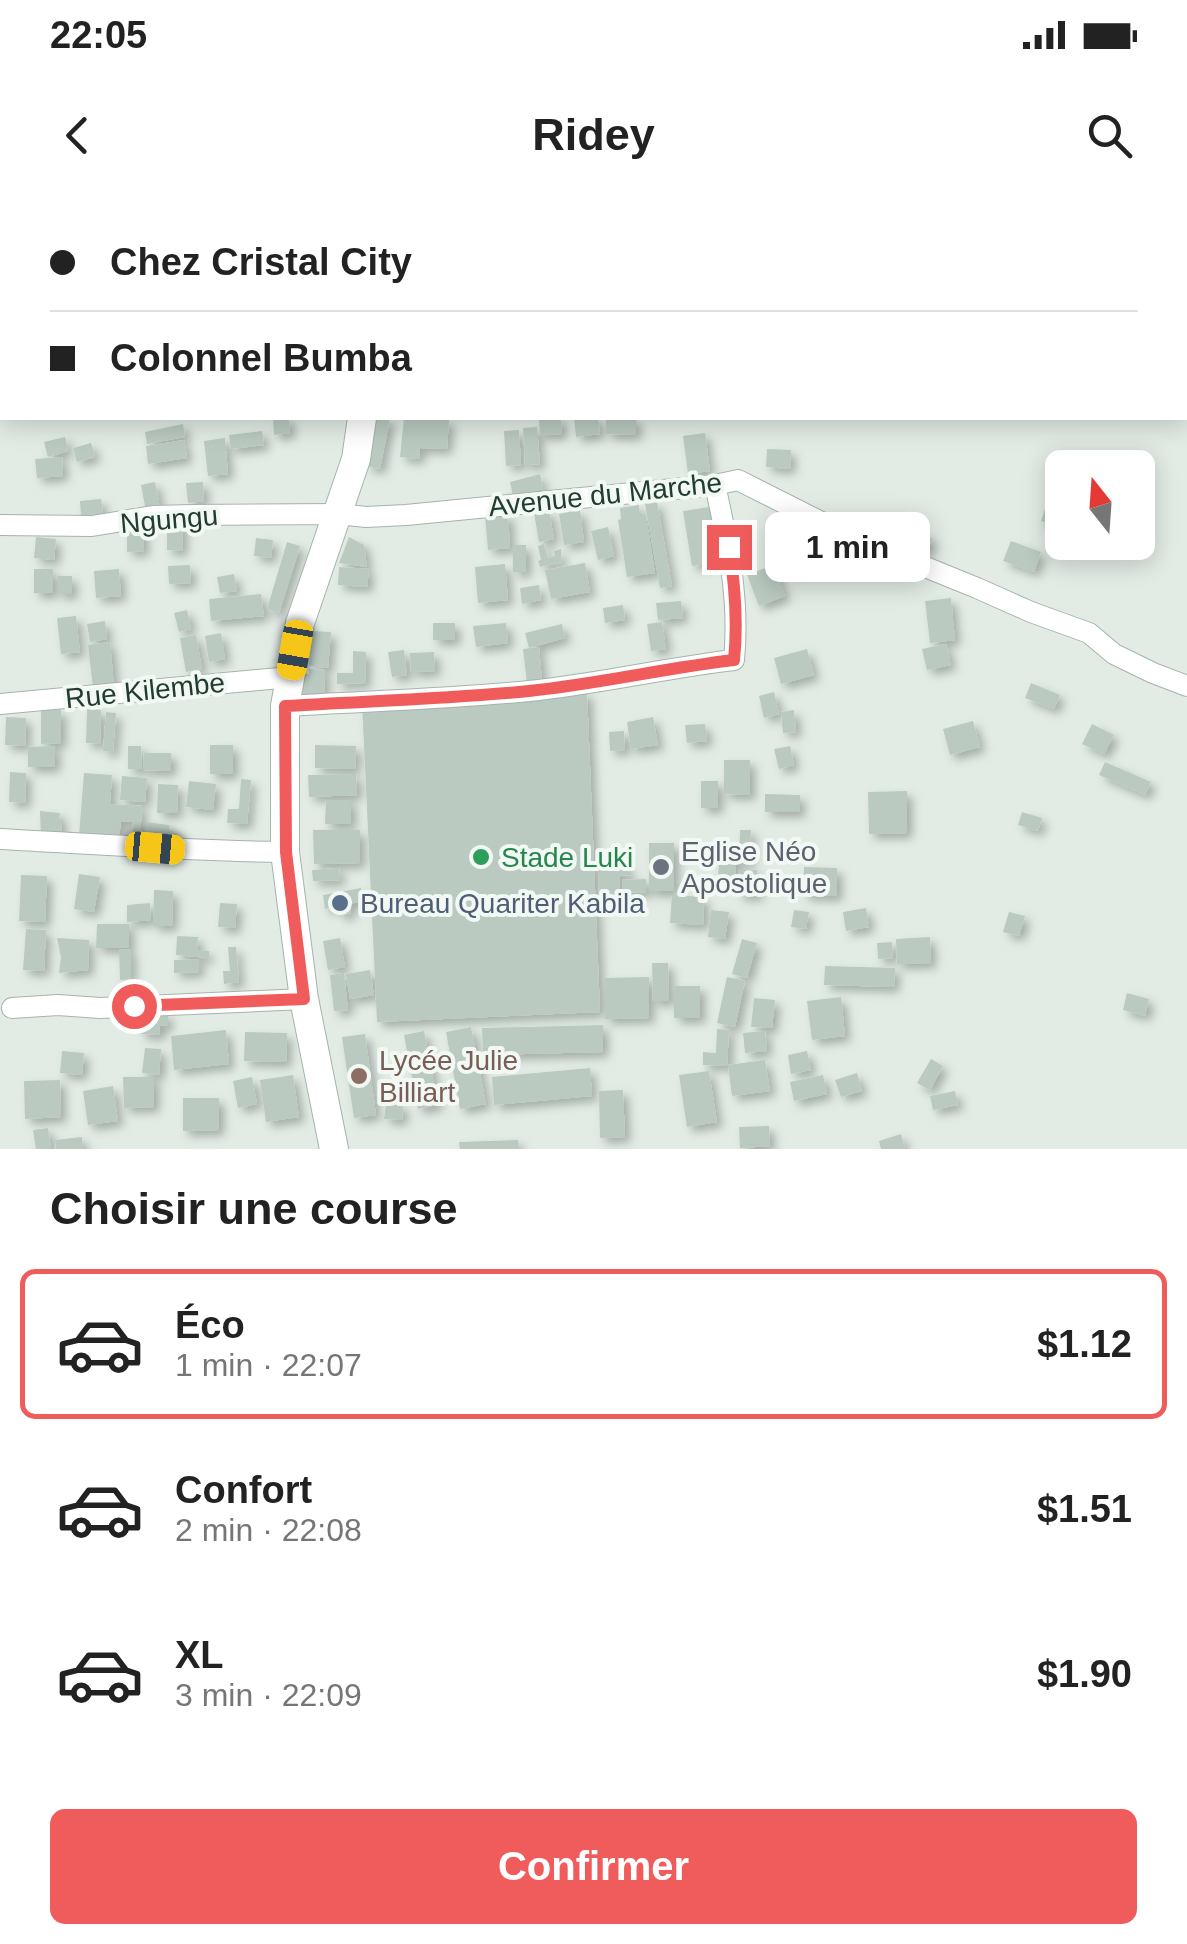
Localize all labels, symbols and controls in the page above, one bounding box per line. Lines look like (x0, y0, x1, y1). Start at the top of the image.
text: 22:05 (50, 14, 147, 56)
icon: back (50, 108, 105, 163)
icon: search (1082, 108, 1137, 163)
text: Ridey (532, 109, 655, 160)
text: Chez Cristal City (110, 241, 412, 283)
text: Colonnel Bumba (110, 337, 412, 379)
north arrow (1045, 450, 1155, 560)
map controls (1045, 450, 1155, 560)
street label: Avenue du Marche (487, 467, 723, 522)
street label: Ngungu (119, 500, 219, 539)
callout: 1 min (764, 512, 929, 582)
route end (707, 525, 752, 570)
text: 1 min (806, 529, 889, 565)
car (275, 618, 315, 682)
street label: Rue Kilembe (64, 667, 226, 714)
car (124, 830, 186, 866)
place label: Eglise Néo Apostolique (681, 836, 827, 899)
place label: Stade Luki (501, 842, 633, 873)
marker: Stade Luki (470, 846, 492, 868)
marker: Eglise Néo Apostolique (650, 856, 672, 878)
place label: Bureau Quariter Kabila (360, 888, 645, 919)
marker: Bureau Quariter Kabila (329, 892, 351, 914)
route start (112, 984, 157, 1029)
place label: Lycée Julie Billiart (379, 1045, 518, 1108)
marker: Lycée Julie Billiart (348, 1065, 370, 1087)
text: Choisir une course (50, 1183, 458, 1234)
icon: car (55, 1299, 145, 1389)
text: Éco (175, 1304, 245, 1346)
text: $1.12 (1037, 1323, 1132, 1365)
text: 1 min · 22:07 (175, 1347, 362, 1383)
icon: car (55, 1464, 145, 1554)
text: Confort (175, 1469, 312, 1511)
text: $1.51 (1037, 1488, 1132, 1530)
text: 2 min · 22:08 (175, 1512, 362, 1548)
icon: car (55, 1629, 145, 1719)
text: XL (175, 1634, 224, 1676)
text: $1.90 (1037, 1653, 1132, 1695)
text: 3 min · 22:09 (175, 1677, 362, 1713)
button: Confirmer (50, 1809, 1137, 1924)

